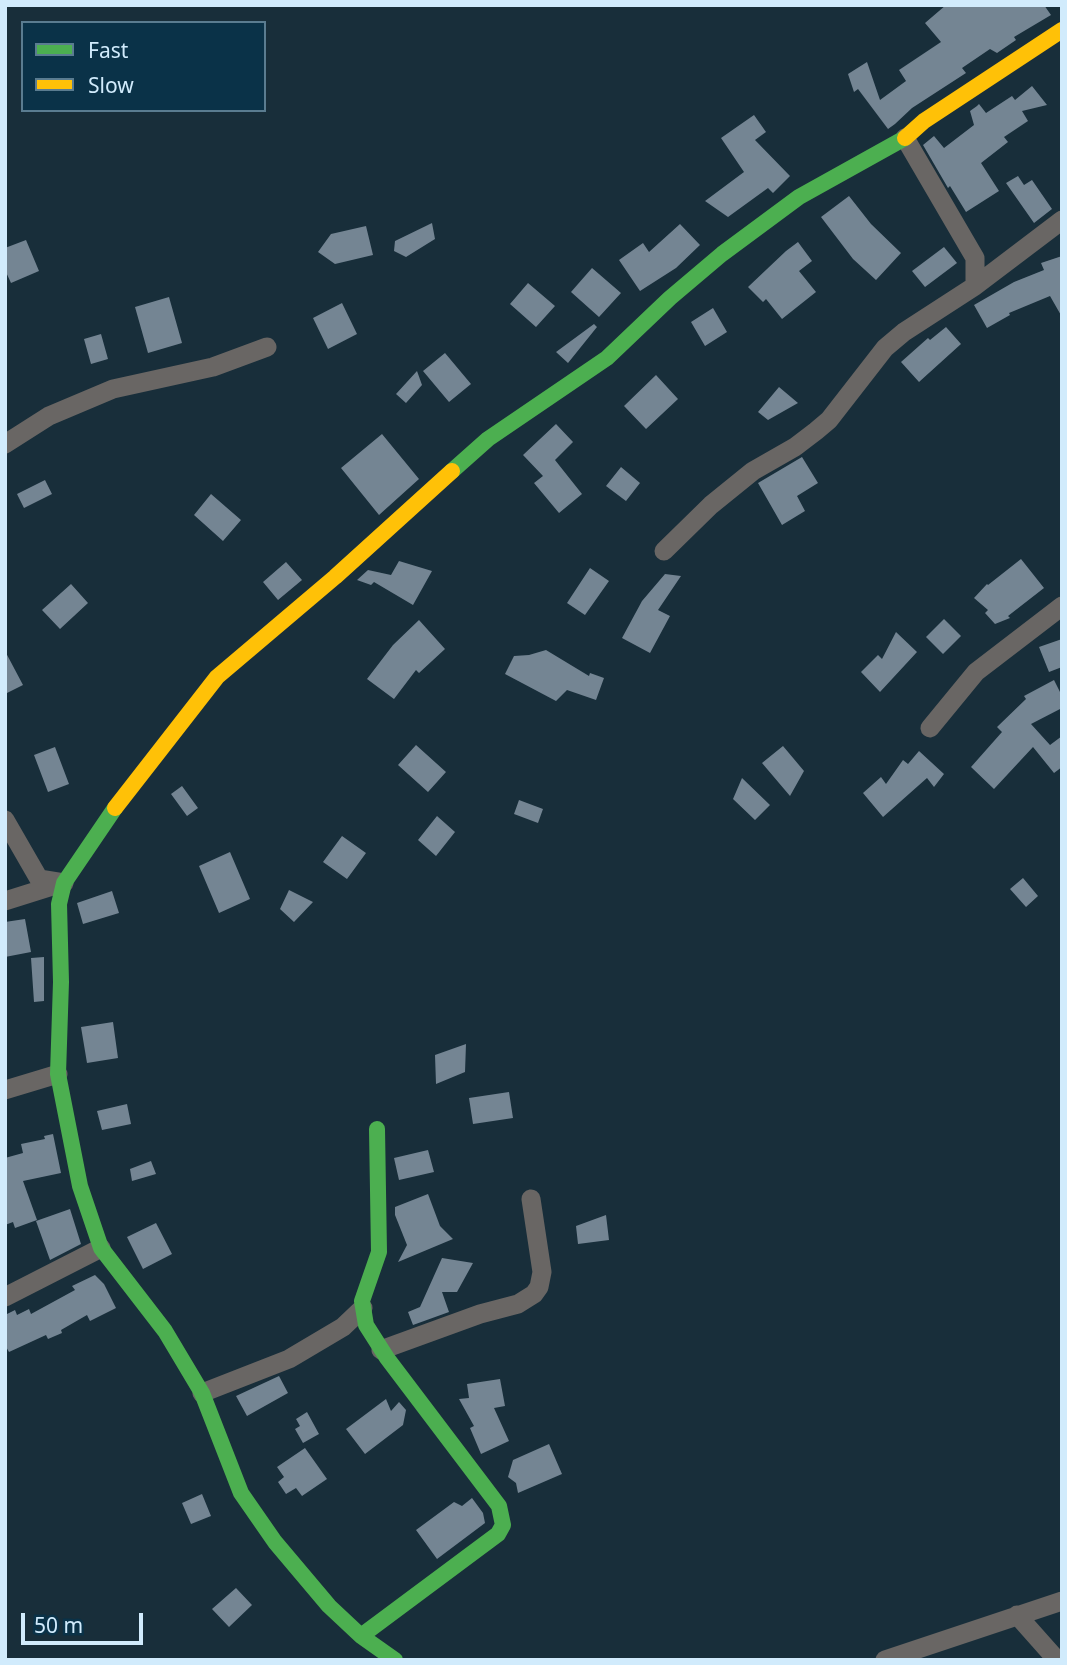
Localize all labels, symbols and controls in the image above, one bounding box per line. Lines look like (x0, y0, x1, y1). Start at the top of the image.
legend (21, 21, 266, 112)
text: Fast (88, 36, 128, 64)
text: Slow (88, 71, 134, 99)
scale bar (24, 1598, 147, 1642)
text: 50 m (34, 1611, 83, 1639)

